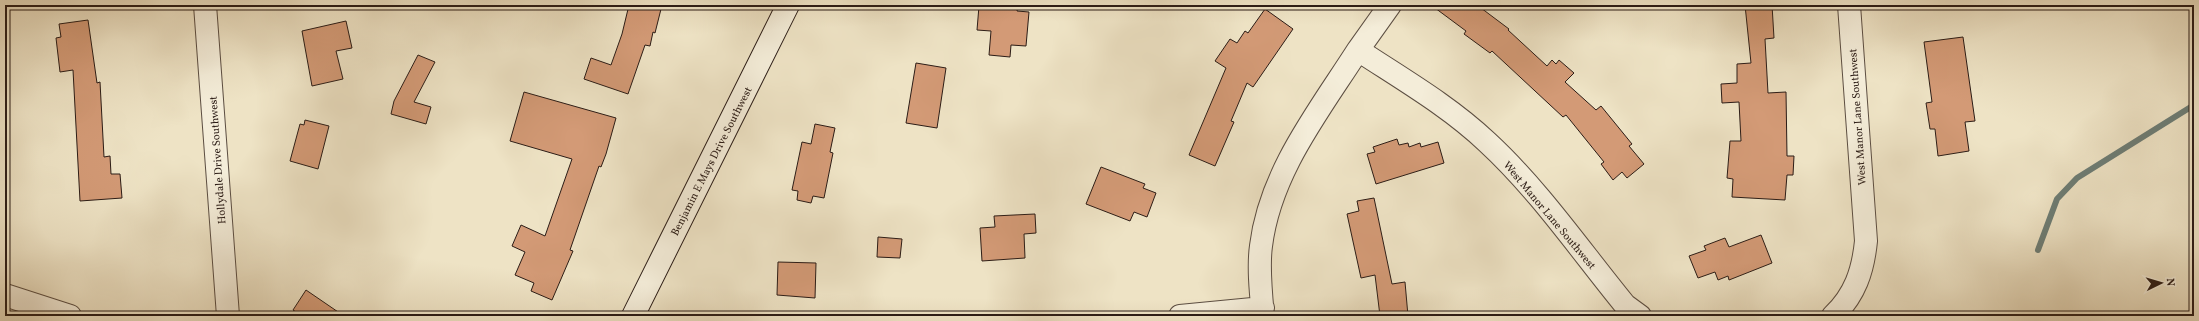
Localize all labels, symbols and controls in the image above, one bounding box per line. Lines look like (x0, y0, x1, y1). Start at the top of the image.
street label: West Manor Lane Southwest (1846, 48, 1871, 186)
street label: Benjamin E Mays Drive Southwest (668, 84, 757, 239)
street label: Hollydale Drive Southwest (207, 95, 230, 224)
street label: West Manor Lane Southwest (1499, 159, 1599, 273)
north arrow (2141, 263, 2181, 303)
text: N (2162, 278, 2177, 287)

